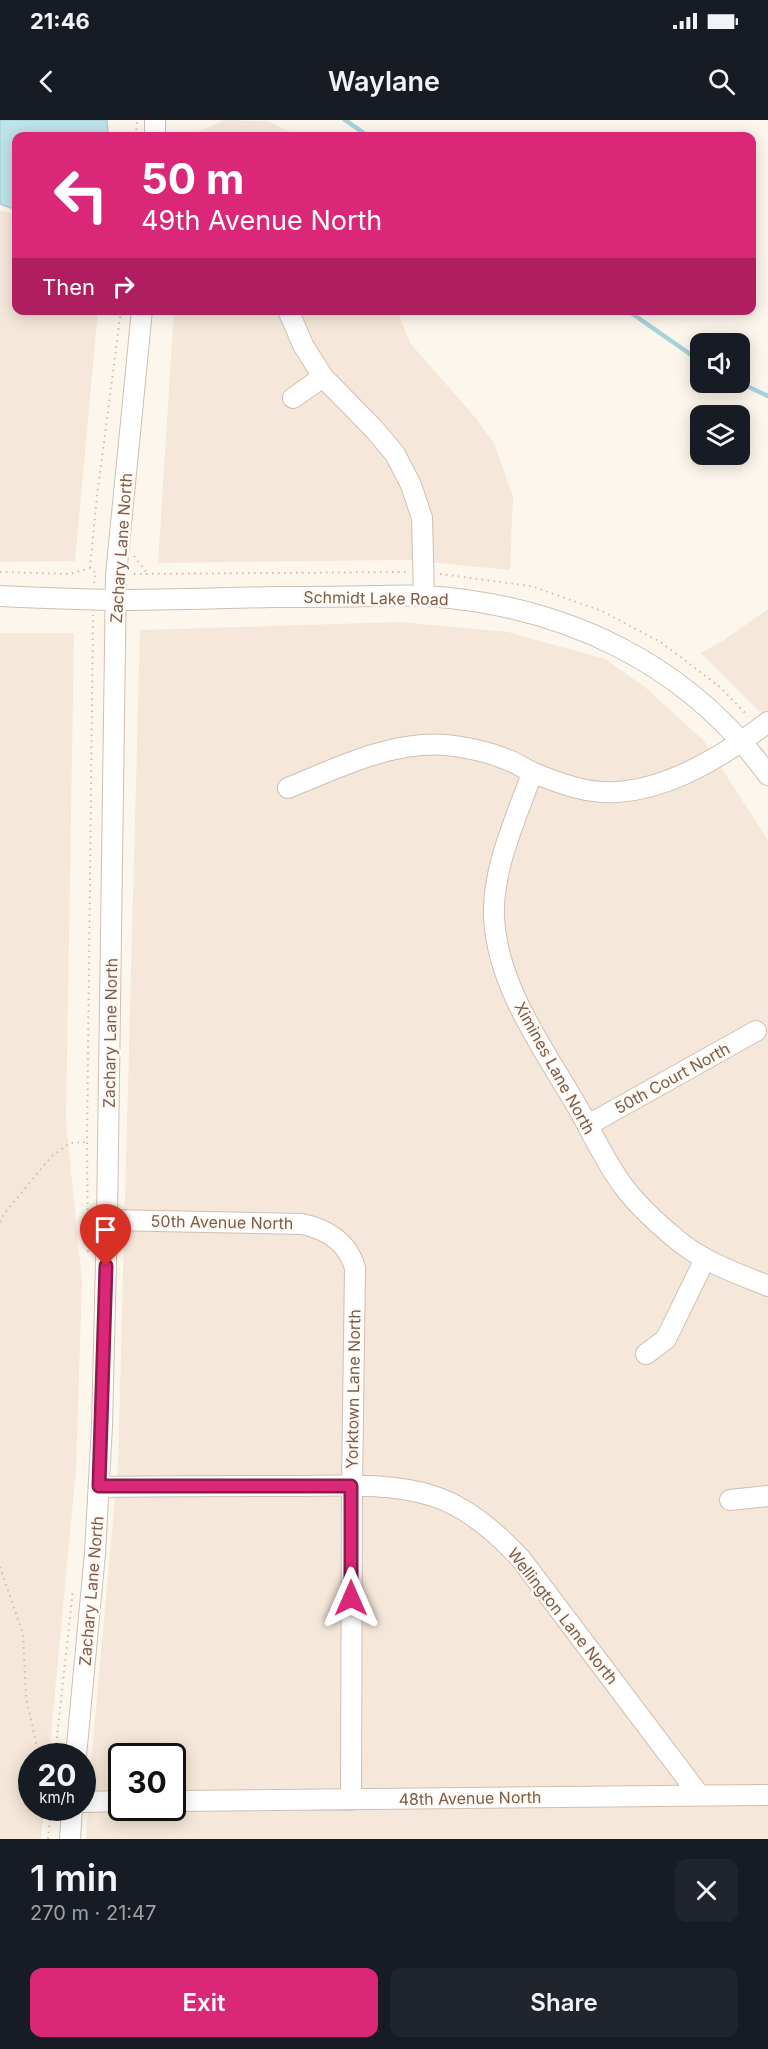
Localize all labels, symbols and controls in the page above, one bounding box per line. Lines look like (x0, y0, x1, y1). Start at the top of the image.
text: 21:46 (30, 8, 90, 34)
icon: back (30, 65, 63, 98)
text: Waylane (328, 65, 440, 98)
icon: search (705, 65, 738, 98)
text: 50 m (141, 153, 244, 204)
icon: left (42, 156, 120, 234)
text: 49th Avenue North (141, 204, 382, 237)
icon: right (107, 270, 140, 303)
text: Then (42, 274, 95, 300)
map controls (690, 333, 750, 465)
button: sound (690, 333, 750, 393)
button: layers (690, 405, 750, 465)
street label: Zachary Lane North (106, 472, 136, 624)
street label: Schmidt Lake Road (303, 587, 449, 609)
street label: Zachary Lane North (99, 958, 121, 1108)
street label: Ximines Lane North (510, 998, 600, 1138)
street label: 50th Court North (611, 1038, 733, 1118)
pin (80, 1204, 131, 1266)
street label: 50th Avenue North (151, 1211, 293, 1233)
icon: arrive (89, 1213, 122, 1246)
street label: Yorktown Lane North (342, 1309, 364, 1469)
street label: Zachary Lane North (74, 1515, 108, 1667)
street label: Wellington Lane North (503, 1544, 623, 1688)
position arrow (319, 1566, 383, 1630)
speed limit sign: 30 (108, 1743, 186, 1821)
text: 20 (37, 1757, 77, 1793)
street label: 48th Avenue North (398, 1787, 542, 1809)
text: km/h (39, 1788, 75, 1807)
text: 1 min (30, 1856, 118, 1900)
button: close (675, 1859, 738, 1922)
text: 270 m · 21:47 (30, 1901, 156, 1925)
button: Exit (30, 1968, 378, 2037)
button: Share (390, 1968, 738, 2037)

